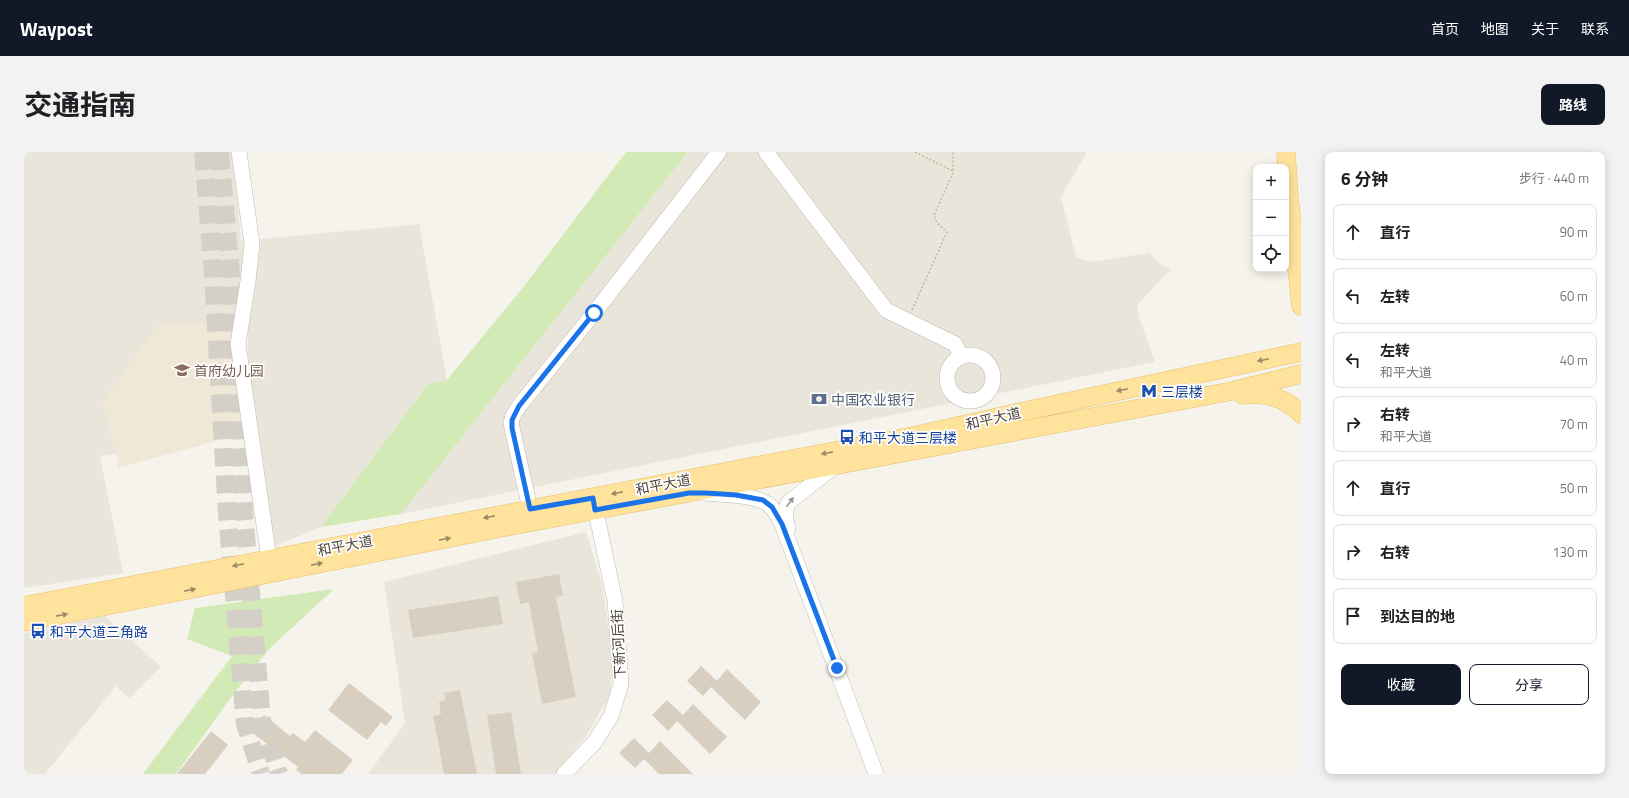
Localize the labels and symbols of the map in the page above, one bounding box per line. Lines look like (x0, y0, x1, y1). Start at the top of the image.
route start (585, 304, 603, 322)
one-way arrow (1257, 358, 1269, 364)
place label: 首府幼儿园 (194, 360, 264, 381)
school or university icon: 首府幼儿园 (173, 361, 191, 379)
place label: 三层楼 (1161, 381, 1203, 402)
metro station icon: 三层楼 (1140, 382, 1158, 400)
one-way arrow (1116, 388, 1128, 394)
place label: 中国农业银行 (831, 389, 915, 410)
bank icon: 中国农业银行 (810, 390, 828, 408)
street label: 和平大道 (963, 401, 1023, 435)
place label: 和平大道三层楼 (859, 427, 957, 448)
bus stop icon: 和平大道三层楼 (838, 428, 856, 446)
one-way arrow (821, 450, 833, 456)
street label: 和平大道 (634, 468, 692, 500)
one-way arrow (611, 490, 623, 496)
one-way arrow (786, 496, 794, 507)
one-way arrow (483, 515, 496, 521)
street label: 和平大道 (316, 529, 374, 561)
one-way arrow (439, 536, 451, 542)
one-way arrow (311, 561, 323, 567)
one-way arrow (232, 563, 244, 569)
one-way arrow (184, 586, 196, 592)
street label: 下新河后街 (606, 608, 630, 680)
one-way arrow (56, 612, 68, 618)
place label: 和平大道三⻆路 (50, 621, 148, 642)
bus stop icon: 和平大道三⻆路 (29, 622, 47, 640)
route end (828, 659, 846, 677)

